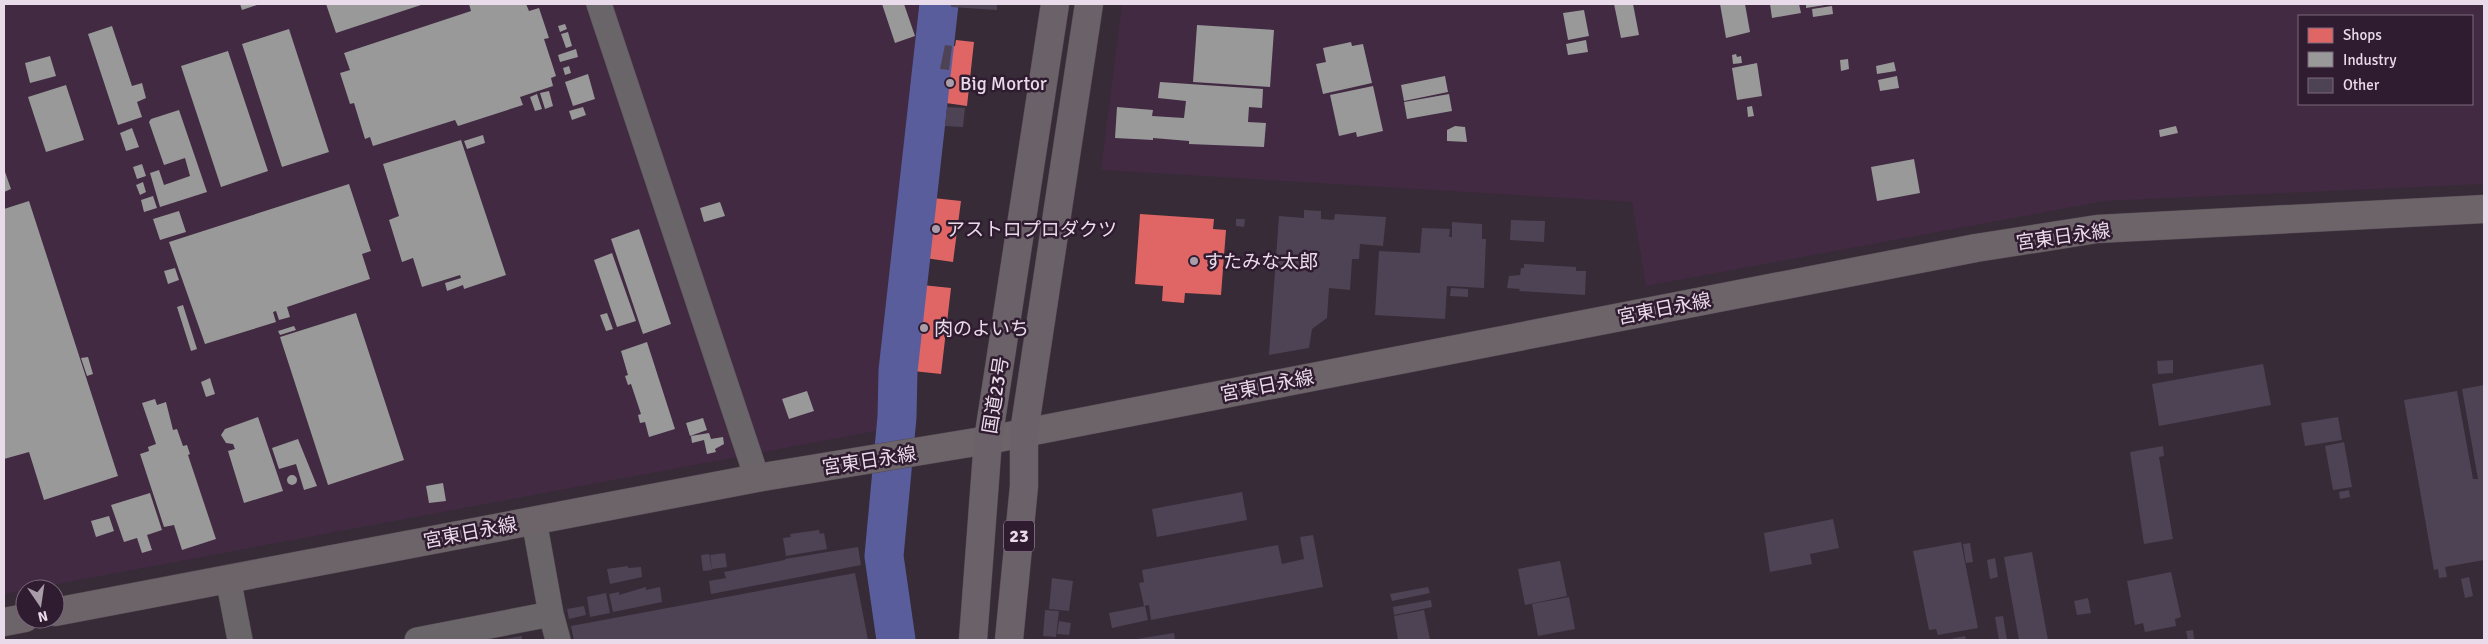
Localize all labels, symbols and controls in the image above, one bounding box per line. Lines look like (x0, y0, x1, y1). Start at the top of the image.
legend (2298, 15, 2473, 105)
text: Shops (2343, 26, 2382, 44)
text: Industry (2343, 51, 2396, 69)
place label: Big Mortor (960, 72, 1047, 96)
text: Other (2343, 76, 2380, 94)
marker: Big Mortor (944, 77, 956, 89)
place label: アストロプロダクツ (946, 218, 1117, 242)
street label: 宮東日永線 (2014, 218, 2112, 255)
marker: アストロプロダクツ (930, 223, 942, 235)
place label: すたみな太郎 (1204, 250, 1318, 274)
marker: すたみな太郎 (1188, 255, 1200, 267)
street label: 宮東日永線 (1615, 288, 1713, 330)
place label: 肉のよいち (934, 317, 1029, 341)
marker: 肉のよいち (918, 322, 930, 334)
street label: 国道23号 (978, 355, 1014, 435)
street label: 宮東日永線 (1218, 365, 1316, 407)
street label: 宮東日永線 (820, 442, 918, 480)
street label: 宮東日永線 (421, 512, 519, 554)
road number: 23 (1004, 520, 1034, 552)
north arrow (15, 579, 65, 629)
text: N (36, 607, 49, 626)

